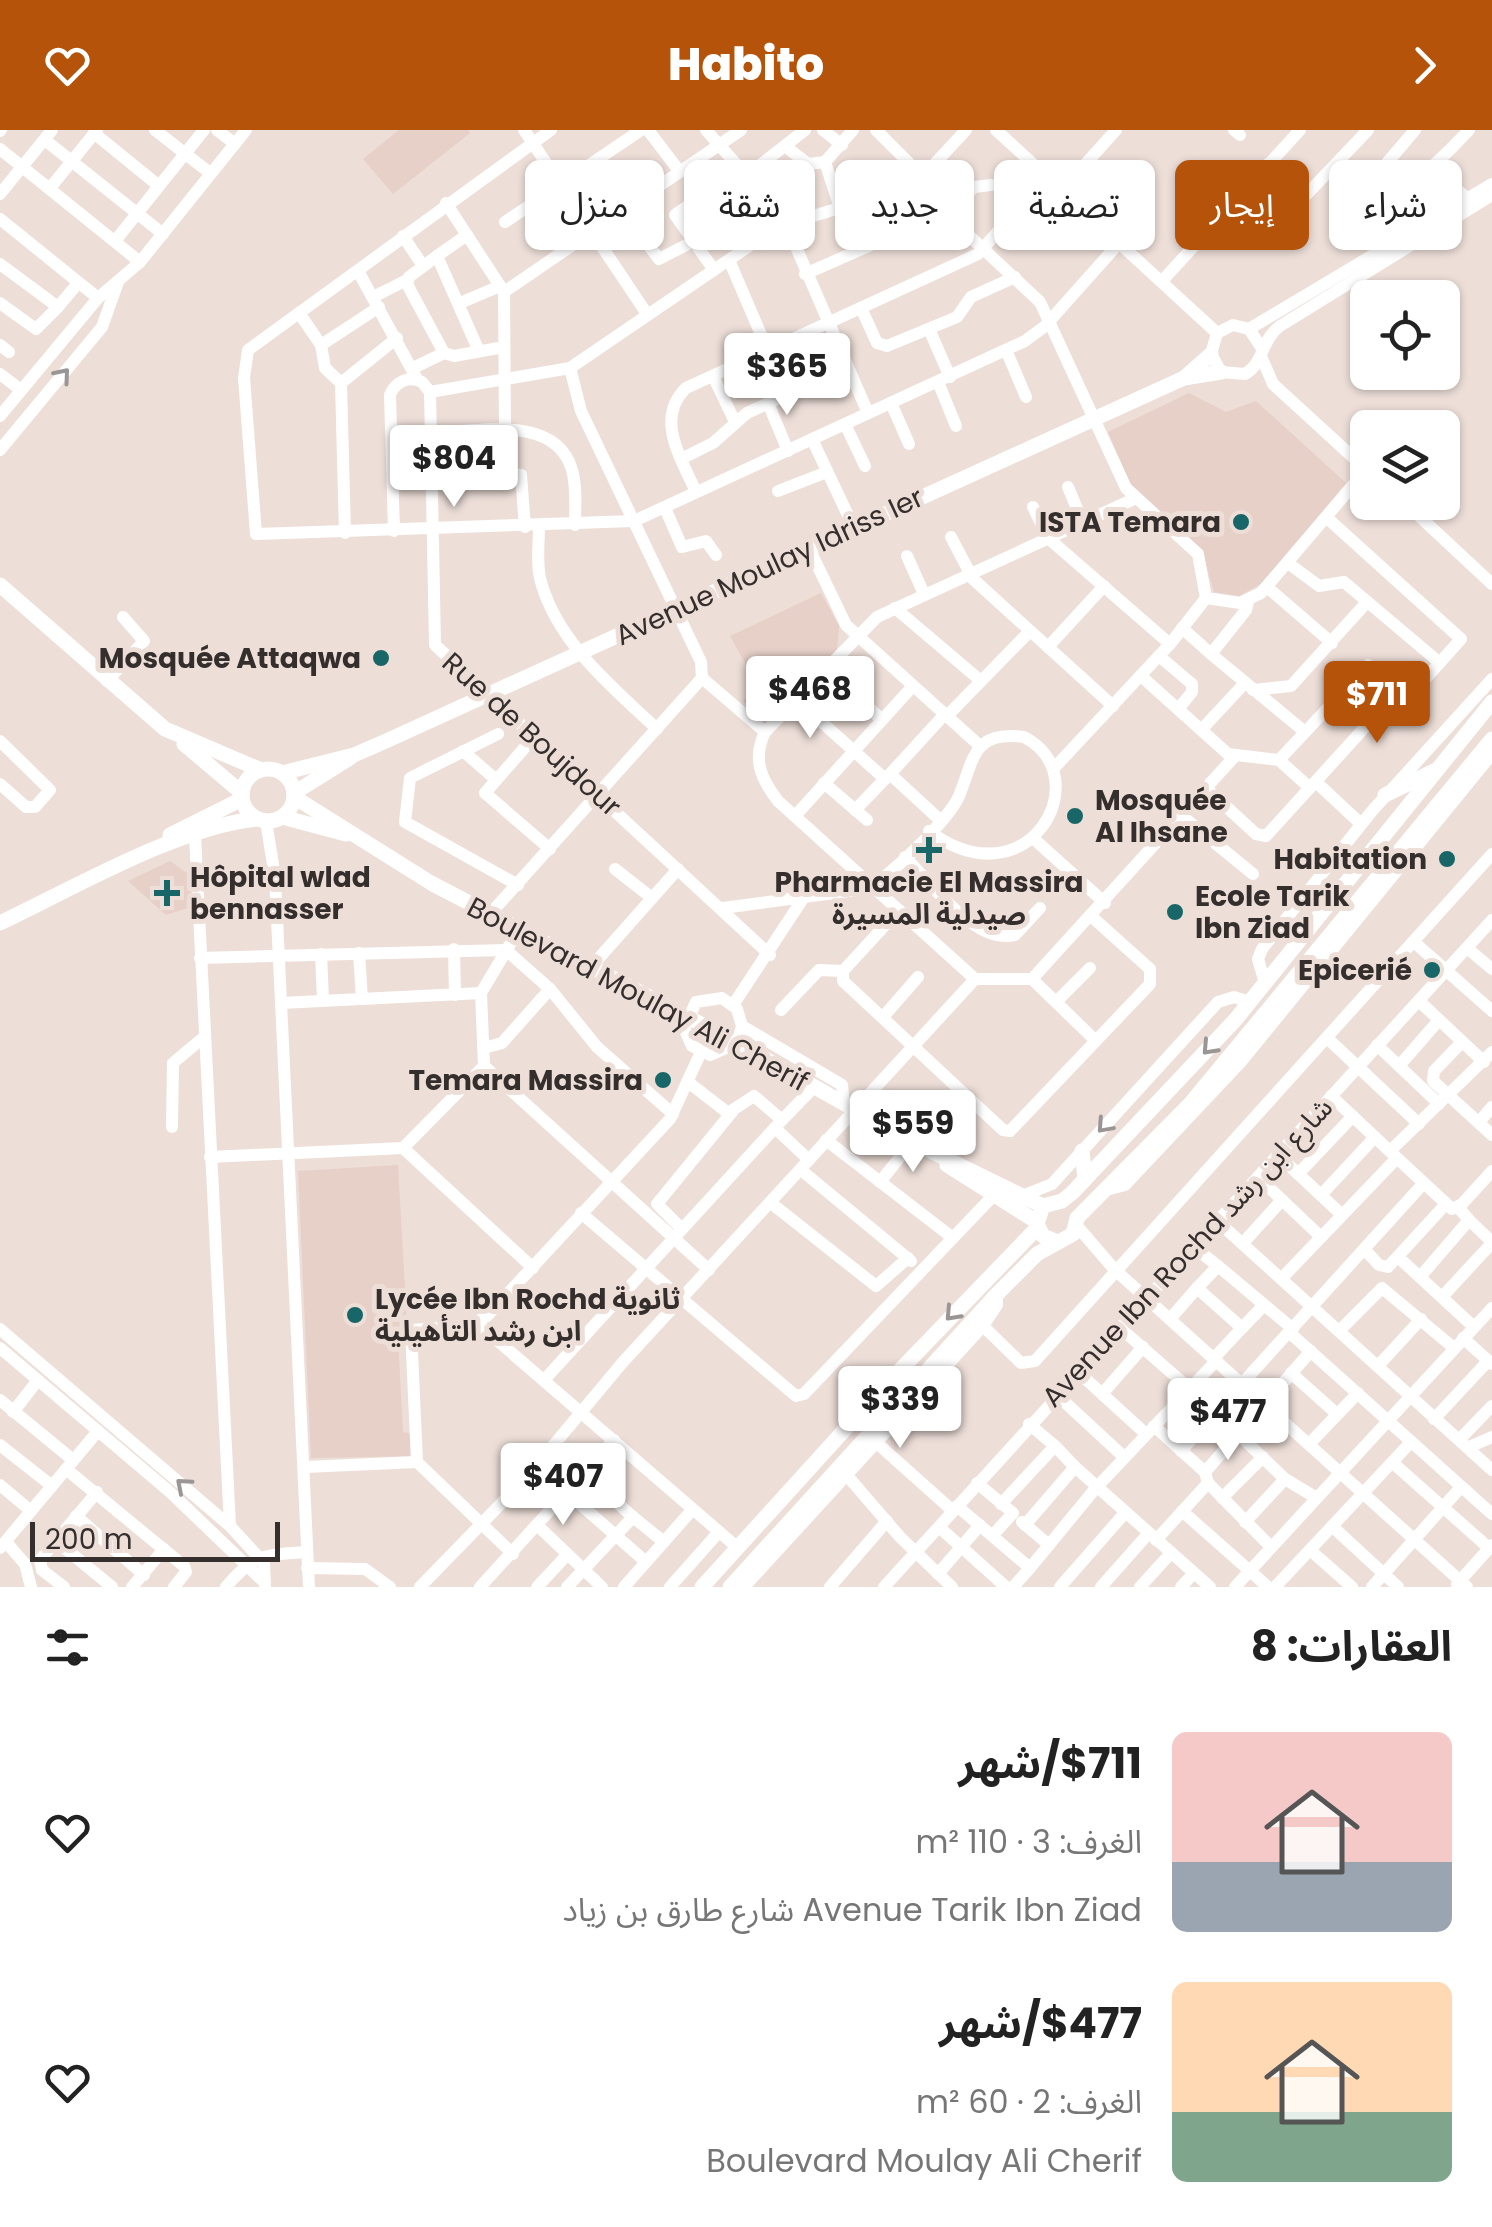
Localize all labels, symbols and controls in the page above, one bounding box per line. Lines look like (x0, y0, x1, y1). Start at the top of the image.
text: Habito (668, 33, 824, 96)
icon: heart (40, 38, 95, 93)
icon: forward (1397, 38, 1452, 93)
chip: منزل (525, 160, 664, 250)
chip: شقة (684, 160, 815, 250)
chip: جديد (835, 160, 974, 250)
chip: تصفية (994, 160, 1155, 250)
chip: إيجار (1175, 160, 1309, 250)
chip: شراء (1329, 160, 1462, 250)
map controls (1350, 280, 1460, 520)
button: locate (1350, 280, 1460, 390)
pin: $365 (728, 333, 846, 418)
text: $365 (746, 343, 828, 388)
one-way arrow (51, 369, 69, 387)
button: layers (1350, 410, 1460, 520)
pin: $804 (395, 425, 513, 510)
text: $804 (412, 435, 496, 480)
street label: Avenue Moulay Idriss Ier (609, 478, 930, 655)
place label: ISTA Temara (1039, 503, 1221, 542)
marker: ISTA Temara (1230, 511, 1252, 533)
place label: Mosquée Attaqwa (99, 639, 361, 678)
street label: Rue de Boujdour (434, 643, 630, 825)
marker: Mosquée Attaqwa (370, 647, 392, 669)
pin: $468 (751, 656, 869, 741)
pin: $711 (1318, 661, 1436, 746)
text: $468 (768, 666, 852, 711)
text: $711 (1346, 671, 1408, 716)
place label: Mosquée Al Ihsane (1095, 781, 1228, 852)
marker: Mosquée Al Ihsane (1064, 805, 1086, 827)
marker: Pharmacie El Massira صيدلية المسيرة (918, 839, 940, 861)
place label: Habitation (1274, 840, 1427, 879)
marker: Habitation (1436, 848, 1458, 870)
place label: Hôpital wlad bennasser (190, 858, 371, 929)
place label: Pharmacie El Massira صيدلية المسيرة (775, 863, 1083, 934)
place label: Ecole Tarik Ibn Ziad (1195, 877, 1350, 948)
marker: Hôpital wlad bennasser (154, 880, 180, 906)
street label: Boulevard Moulay Ali Cherif (460, 888, 815, 1101)
marker: Ecole Tarik Ibn Ziad (1164, 901, 1186, 923)
place label: Epicerié (1298, 951, 1412, 990)
marker: Epicerié (1421, 959, 1443, 981)
one-way arrow (1203, 1036, 1221, 1055)
place label: Temara Massira (408, 1061, 643, 1100)
marker: Temara Massira (652, 1069, 674, 1091)
street label: Avenue Ibn Rochd شارع ابن رشد (1033, 1089, 1342, 1416)
pin: $559 (854, 1090, 972, 1175)
text: $559 (872, 1100, 954, 1145)
one-way arrow (1098, 1115, 1116, 1133)
place label: Lycée Ibn Rochd ثانوية ابن رشد التأهيلية (375, 1280, 681, 1351)
one-way arrow (946, 1302, 964, 1321)
marker: Lycée Ibn Rochd ثانوية ابن رشد التأهيلية (344, 1304, 366, 1326)
pin: $339 (841, 1366, 959, 1451)
text: $339 (860, 1376, 940, 1421)
pin: $477 (1169, 1378, 1287, 1463)
text: $477 (1190, 1388, 1266, 1433)
pin: $407 (504, 1443, 622, 1528)
text: $407 (523, 1453, 603, 1498)
one-way arrow (176, 1478, 195, 1496)
scale bar (30, 1517, 280, 1562)
text: 200 m (45, 1520, 133, 1559)
text: العقارات: 8 (1251, 1617, 1452, 1676)
icon: filters (40, 1620, 95, 1675)
text: $711/شهر (958, 1734, 1142, 1793)
icon: home (1252, 1772, 1372, 1892)
icon: heart (40, 1805, 95, 1860)
text: الغرف: 3 · 110 m² (915, 1819, 1142, 1864)
text: Avenue Tarik Ibn Ziad شارع طارق بن زياد (563, 1887, 1142, 1932)
text: $477/شهر (939, 1994, 1142, 2053)
icon: home (1252, 2022, 1372, 2142)
icon: heart (40, 2055, 95, 2110)
text: الغرف: 2 · 60 m² (916, 2079, 1142, 2124)
text: Boulevard Moulay Ali Cherif (706, 2138, 1142, 2183)

